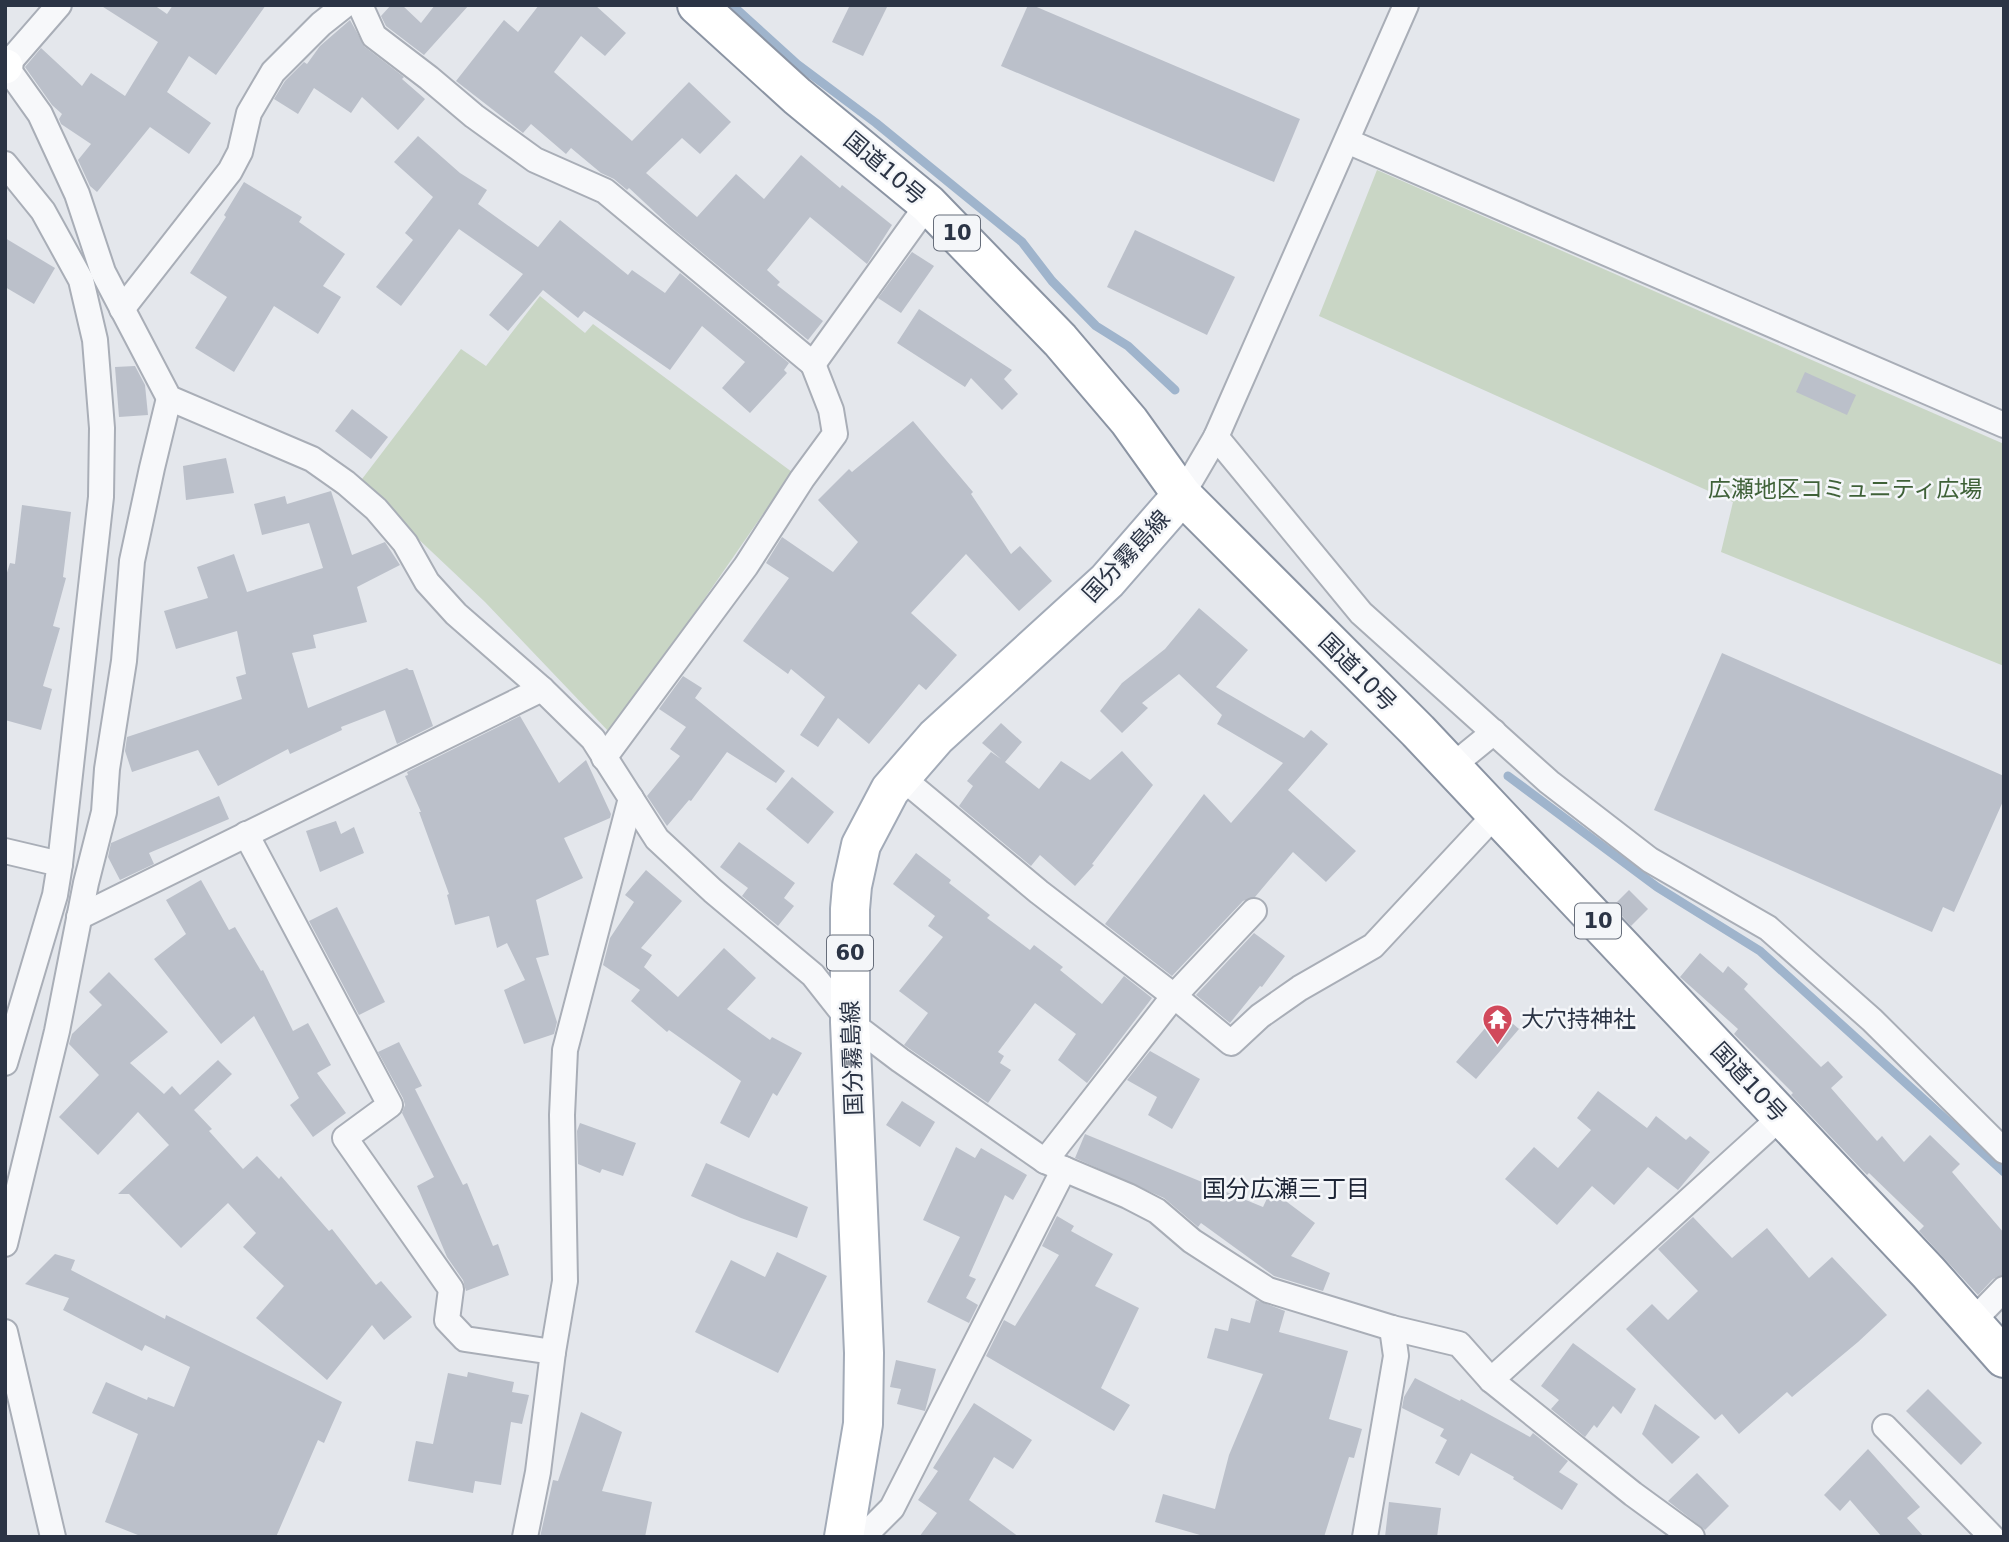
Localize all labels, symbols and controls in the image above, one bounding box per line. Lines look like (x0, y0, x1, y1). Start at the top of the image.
street label: 国道10号 (839, 126, 931, 210)
road number: 10 (934, 216, 980, 250)
park label: 広瀬地区コミュニティ広場 (1708, 476, 1982, 502)
street label: 国分霧島線 (1077, 505, 1175, 607)
street label: 国道10号 (1314, 628, 1402, 716)
road number: 10 (1575, 904, 1621, 939)
road number: 60 (827, 936, 873, 970)
street label: 国分霧島線 (837, 1000, 867, 1116)
temple icon: 大穴持神社 (1481, 1002, 1515, 1046)
place label: 大穴持神社 (1521, 1006, 1636, 1032)
street label: 国道10号 (1706, 1037, 1792, 1127)
district label: 国分広瀬三丁目 (1202, 1175, 1370, 1203)

